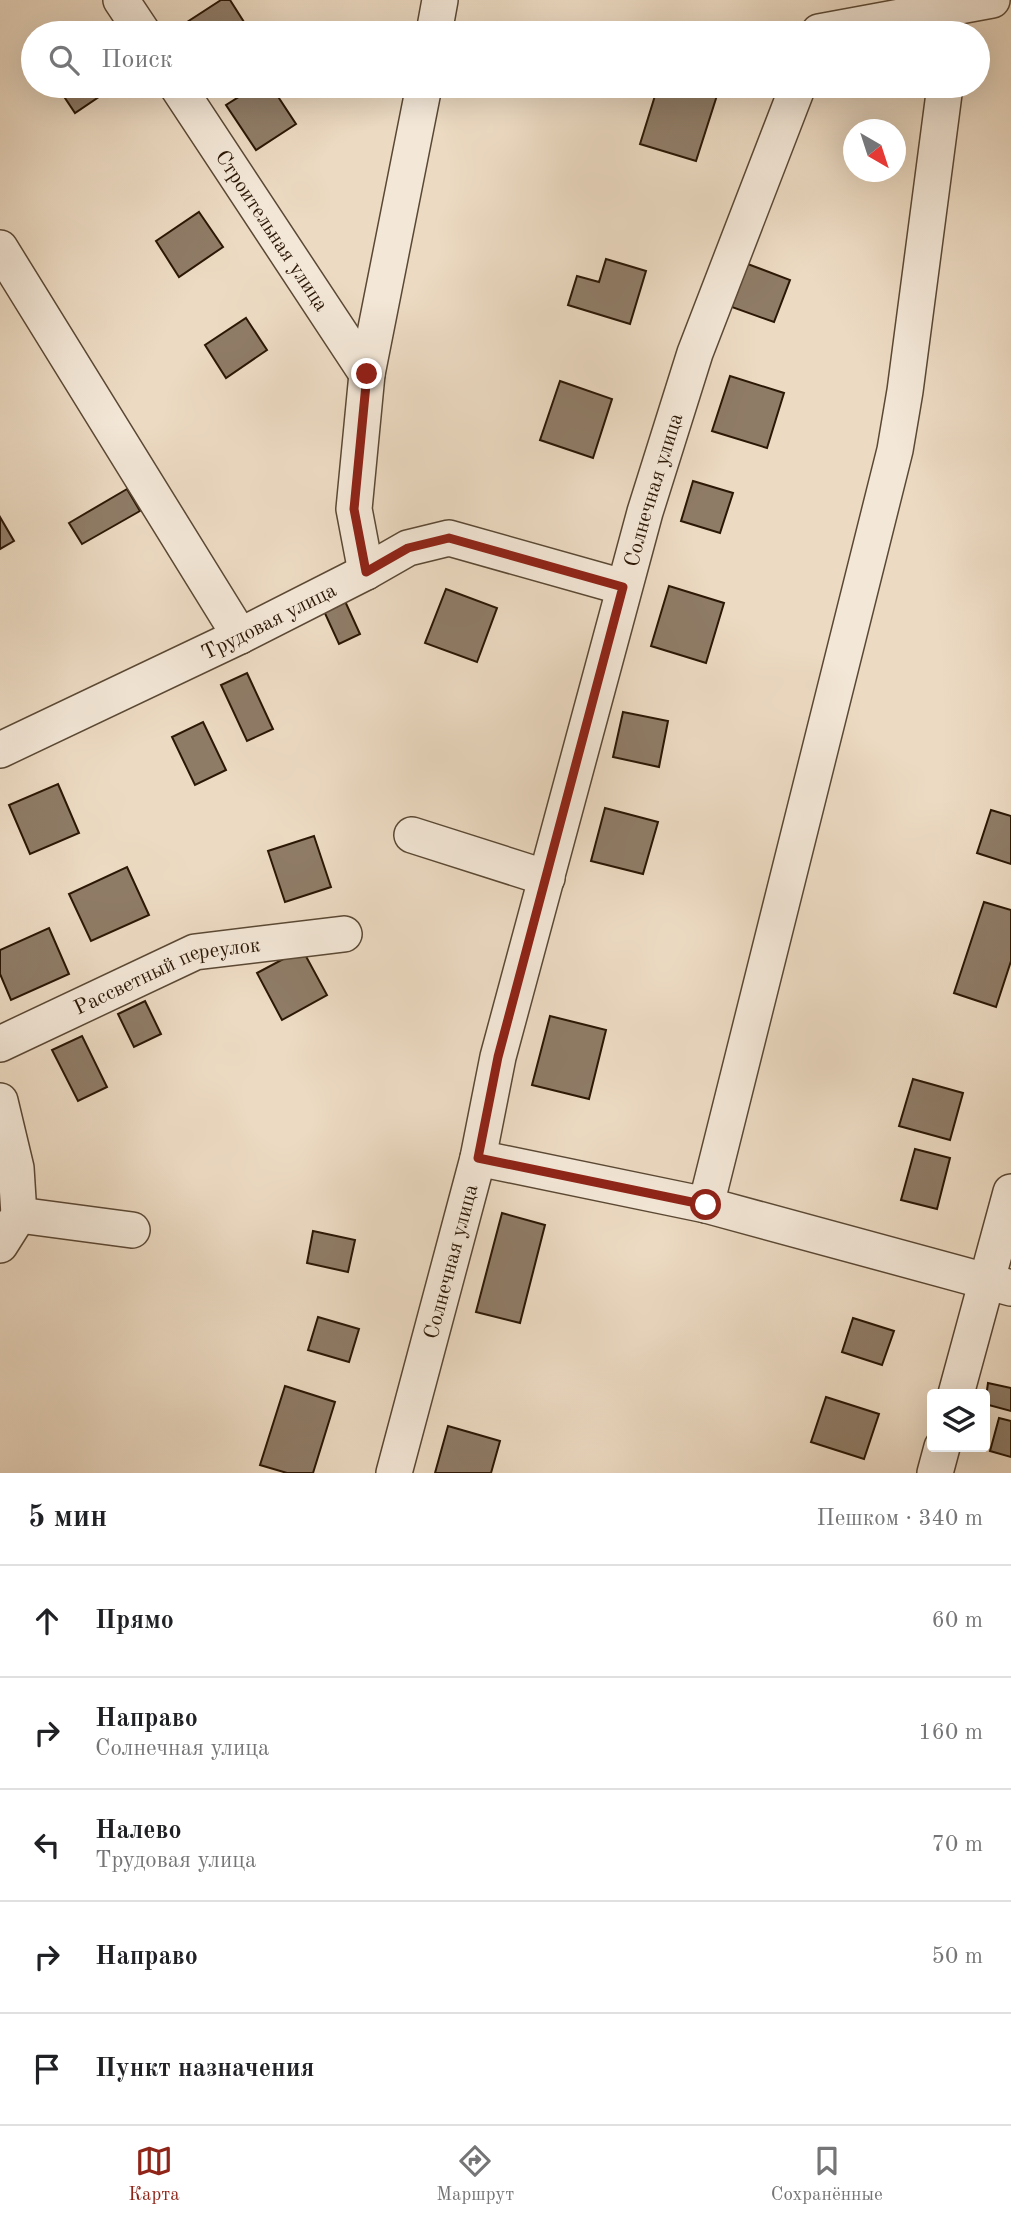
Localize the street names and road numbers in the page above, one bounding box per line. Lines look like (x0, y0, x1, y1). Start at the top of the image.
street label: Строительная улица (210, 147, 332, 315)
street label: Солнечная улица (622, 411, 687, 569)
street label: Трудовая улица (199, 580, 340, 665)
street label: Рассветный переулок (71, 935, 262, 1020)
street label: Солнечная улица (421, 1182, 483, 1341)

